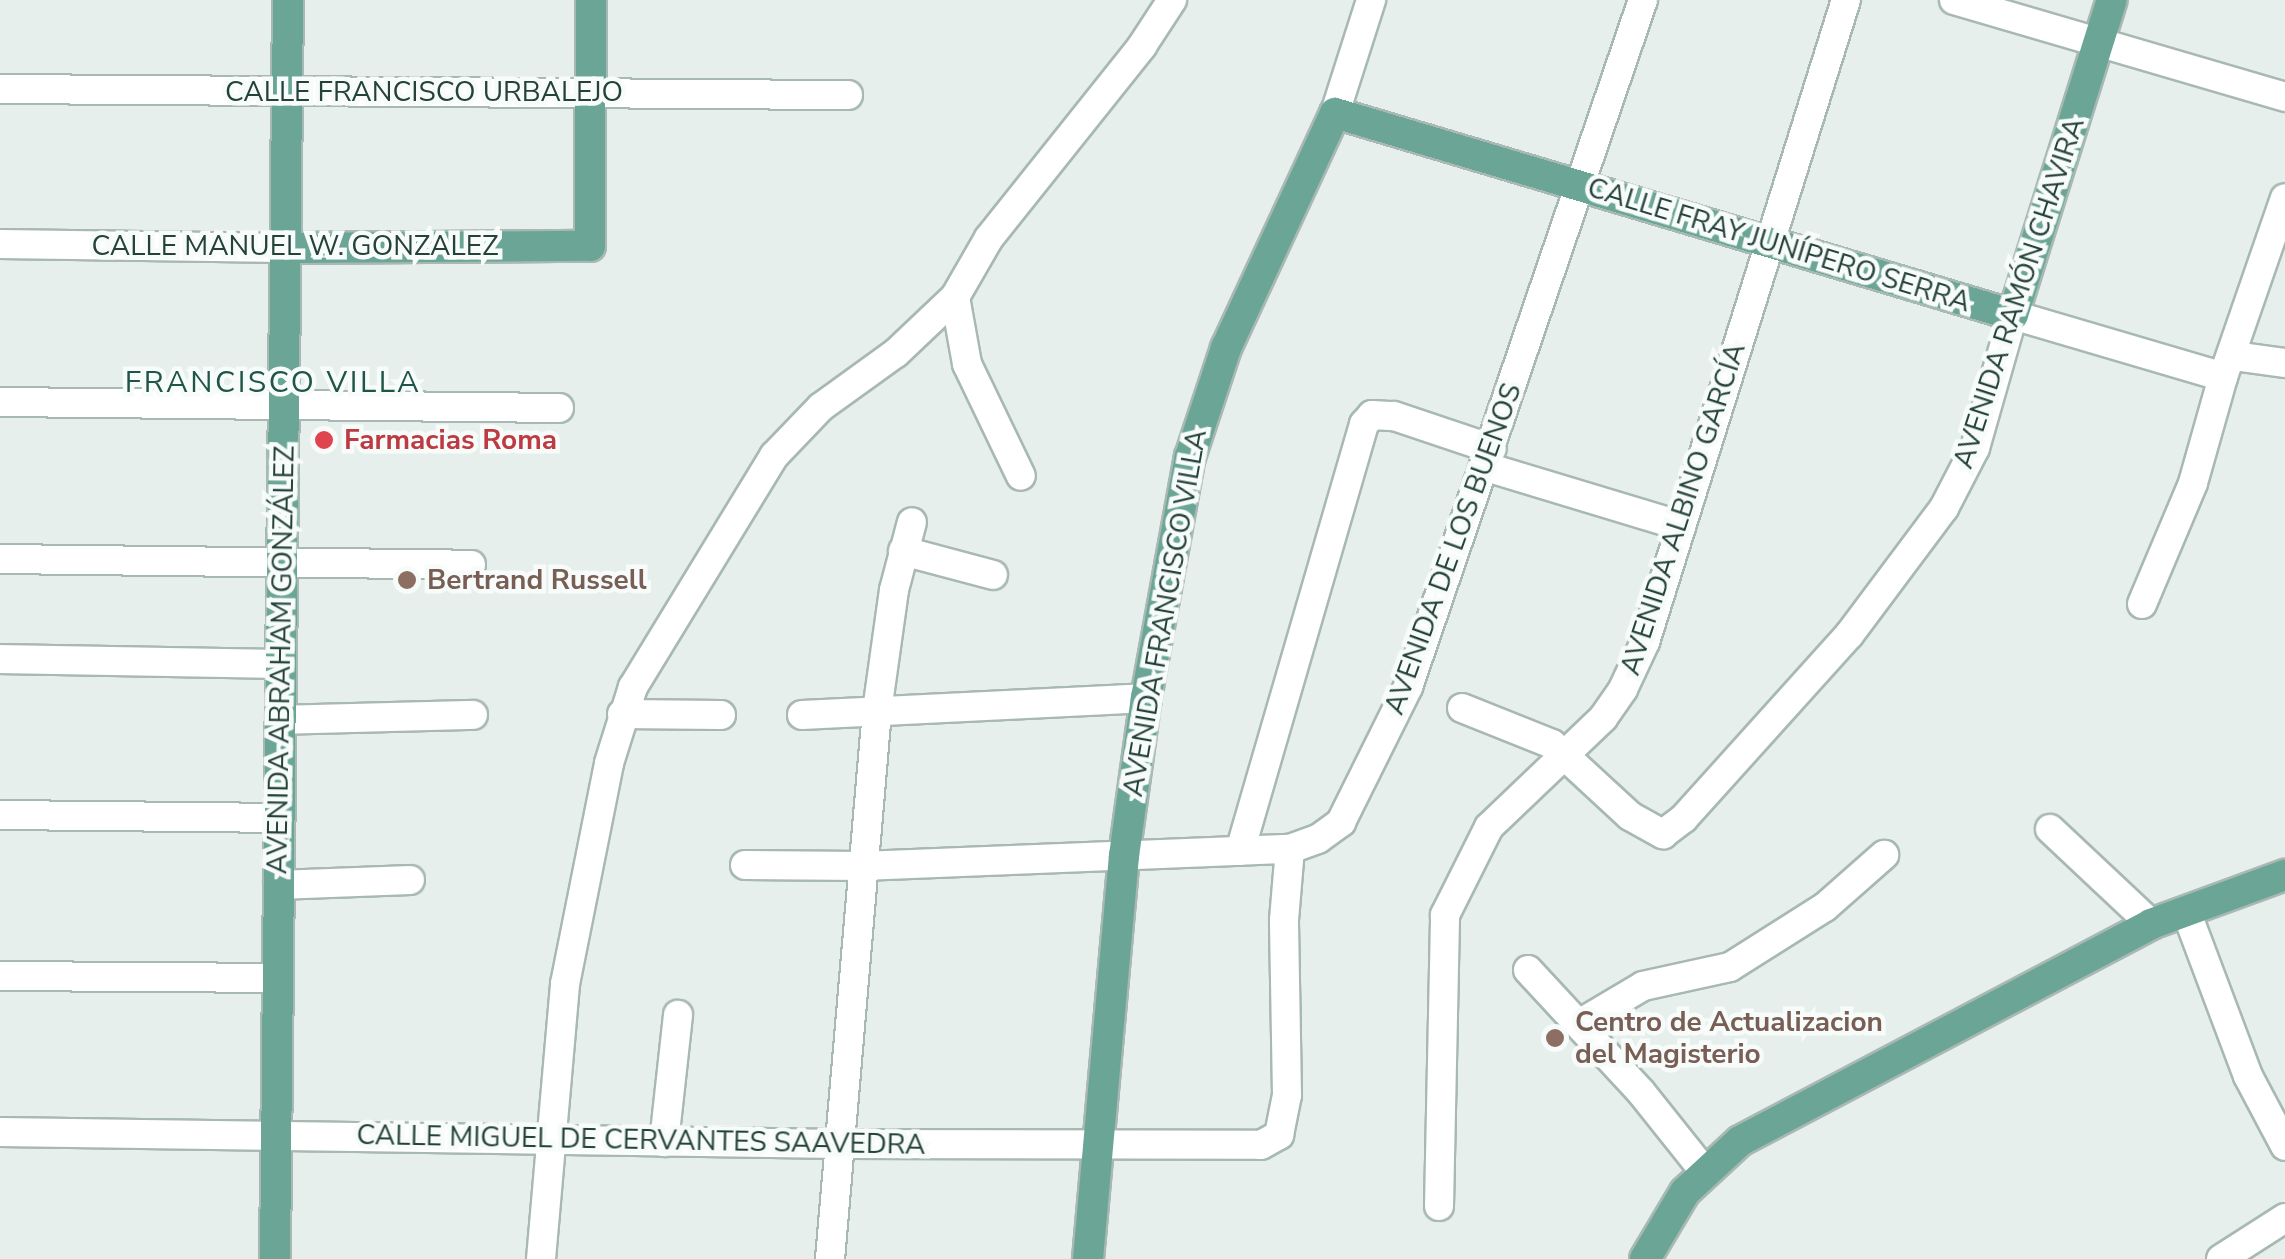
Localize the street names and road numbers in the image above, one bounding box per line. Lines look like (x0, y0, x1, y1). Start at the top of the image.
street label: CALLE FRANCISCO URBALEJO (225, 75, 623, 109)
street label: AVENIDA RAMÓN CHAVIRA (1946, 113, 2092, 473)
street label: CALLE FRAY JUNÍPERO SERRA (1583, 171, 1975, 319)
street label: CALLE MANUEL W. GONZALEZ (92, 229, 498, 263)
street label: AVENIDA ALBINO GARCÍA (1613, 339, 1753, 679)
street label: AVENIDA DE LOS BUENOS (1377, 379, 1529, 719)
street label: AVENIDA FRANCISCO VILLA (1116, 427, 1214, 799)
street label: AVENIDA ABRAHAM GONZÁLEZ (260, 445, 302, 875)
street label: CALLE MIGUEL DE CERVANTES SAAVEDRA (356, 1118, 926, 1162)

